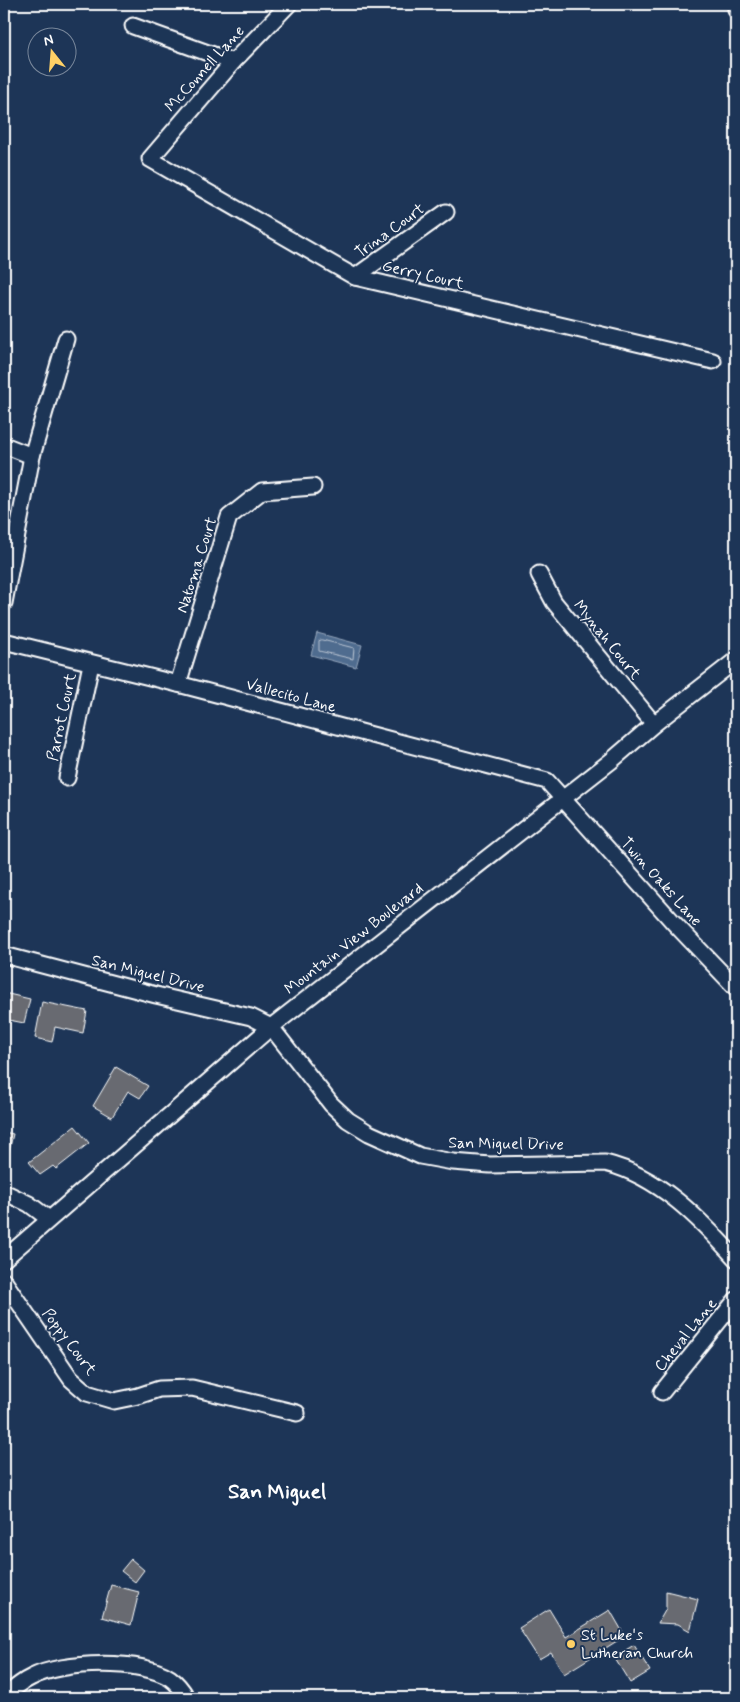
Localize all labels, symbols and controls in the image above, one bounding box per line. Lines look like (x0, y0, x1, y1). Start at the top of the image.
street label: McConnell Lane (160, 21, 250, 117)
north arrow (28, 28, 78, 78)
text: N (41, 31, 56, 50)
street label: Trina Court (351, 198, 429, 263)
street label: Gerry Court (380, 255, 467, 295)
street label: Natoma Court (172, 514, 223, 616)
street label: Mynah Court (568, 596, 646, 685)
street label: Parrot Court (42, 670, 82, 763)
street label: Vallecito Lane (244, 674, 339, 718)
street label: Twin Oaks Lane (615, 833, 707, 931)
street label: Mountain View Boulevard (280, 878, 428, 1000)
street label: San Miguel Drive (89, 950, 207, 998)
street label: San Miguel Drive (448, 1132, 564, 1156)
street label: Cheval Lane (650, 1294, 722, 1376)
street label: Poppy Court (37, 1304, 101, 1380)
district label: San Miguel (228, 1478, 326, 1506)
place label: St Luke's Lutheran Church (581, 1625, 693, 1664)
marker: St Luke's Lutheran Church (565, 1638, 577, 1650)

